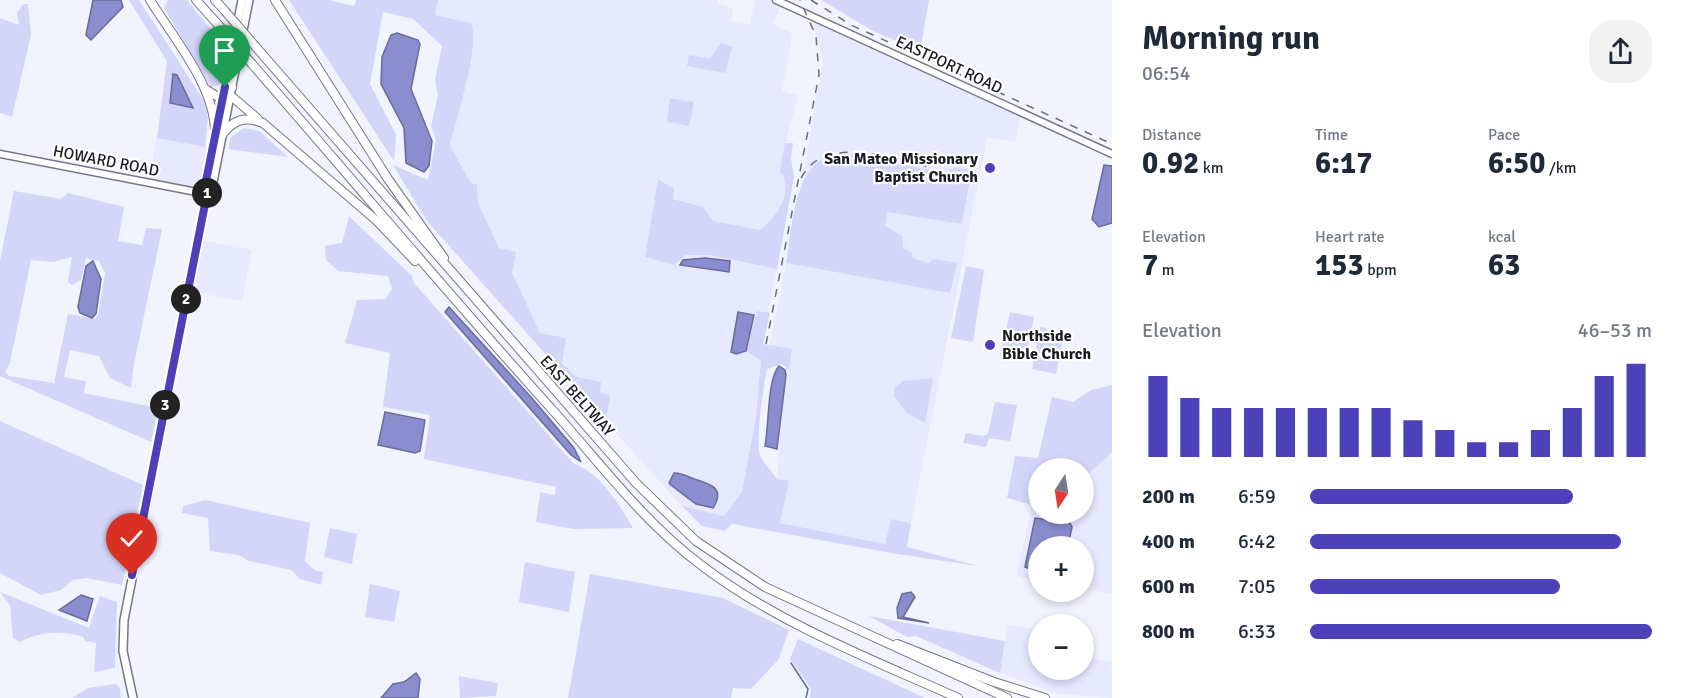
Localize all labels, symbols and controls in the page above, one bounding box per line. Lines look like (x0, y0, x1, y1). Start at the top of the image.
text: Morning run (1142, 18, 1320, 59)
button: share (1589, 20, 1652, 83)
pin (199, 25, 250, 87)
street label: EASTPORT ROAD (892, 32, 1006, 98)
icon: arrive (208, 34, 241, 67)
text: 06:54 (1142, 61, 1191, 86)
text: Distance (1142, 125, 1202, 145)
text: Time (1315, 125, 1348, 145)
text: Pace (1488, 125, 1520, 145)
street label: HOWARD ROAD (51, 141, 161, 181)
text: 0.92 (1142, 145, 1199, 182)
text: 6:17 (1315, 145, 1372, 182)
text: 6:50 (1488, 145, 1545, 182)
place label: San Mateo Missionary Baptist Church (824, 149, 978, 187)
text: km (1199, 158, 1224, 178)
text: /km (1545, 158, 1577, 178)
marker: San Mateo Missionary Baptist Church (983, 161, 997, 175)
pin: 1 (192, 178, 222, 208)
text: 1 (203, 183, 211, 203)
text: Elevation (1142, 227, 1206, 247)
text: Heart rate (1315, 227, 1384, 247)
text: kcal (1488, 227, 1516, 247)
text: 7 (1142, 247, 1158, 284)
text: 153 (1315, 247, 1364, 284)
text: 63 (1488, 247, 1520, 284)
text: m (1158, 260, 1174, 280)
text: bpm (1364, 260, 1397, 280)
pin: 2 (171, 284, 201, 314)
text: 2 (182, 289, 190, 309)
text: Elevation (1142, 318, 1222, 343)
text: 46–53 m (1578, 318, 1652, 343)
place label: Northside Bible Church (1002, 326, 1091, 364)
marker: Northside Bible Church (983, 338, 997, 352)
street label: EAST BELTWAY (535, 351, 619, 441)
pin: 3 (150, 390, 180, 420)
text: 3 (161, 395, 169, 415)
north arrow (1028, 458, 1094, 524)
map controls (1028, 458, 1094, 680)
text: 200 m (1142, 484, 1195, 509)
text: 6:59 (1238, 484, 1276, 509)
pin (106, 513, 157, 575)
icon: check (115, 522, 148, 555)
text: 400 m (1142, 529, 1195, 554)
text: 6:42 (1238, 529, 1276, 554)
button: + (1028, 536, 1094, 602)
text: 600 m (1142, 574, 1195, 599)
text: 7:05 (1238, 574, 1276, 599)
button: − (1028, 614, 1094, 680)
text: 800 m (1142, 619, 1195, 644)
text: 6:33 (1238, 619, 1276, 644)

